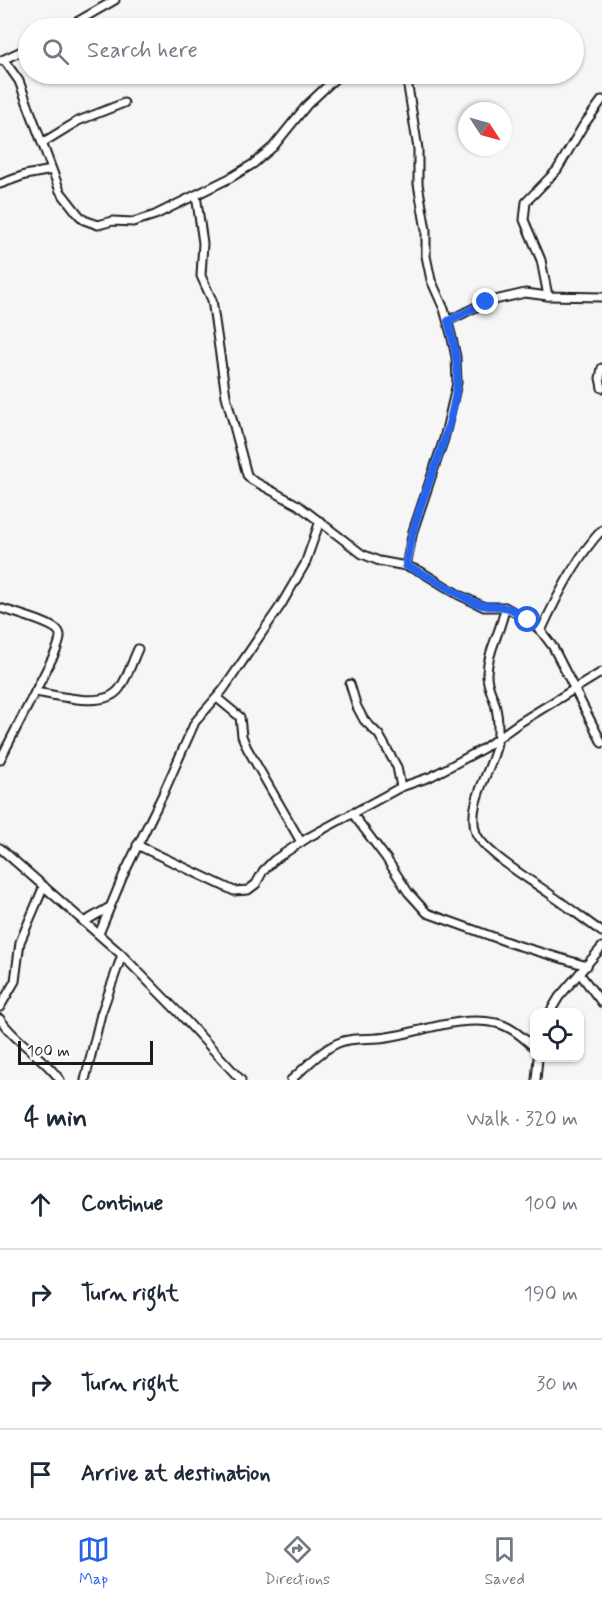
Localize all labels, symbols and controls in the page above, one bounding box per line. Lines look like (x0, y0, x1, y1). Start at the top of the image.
search box (18, 18, 584, 84)
icon: search (39, 35, 72, 68)
text: Search here (87, 37, 198, 65)
north arrow (458, 102, 512, 156)
route end (472, 288, 498, 314)
route start (514, 606, 540, 632)
map controls (530, 1008, 584, 1062)
button: locate (530, 1008, 584, 1062)
scale bar (18, 1038, 153, 1066)
text: 100 m (27, 1041, 70, 1062)
text: 4 min (24, 1102, 87, 1136)
text: Walk · 320 m (466, 1106, 578, 1133)
icon: ahead (24, 1188, 57, 1221)
text: Continue (81, 1190, 163, 1218)
text: 100 m (524, 1191, 578, 1218)
icon: right (24, 1278, 57, 1311)
text: Turn right (81, 1280, 179, 1308)
text: 190 m (524, 1281, 578, 1308)
icon: right (24, 1368, 57, 1401)
text: Turn right (81, 1370, 179, 1398)
text: 30 m (536, 1371, 578, 1398)
icon: arrive (24, 1458, 57, 1491)
text: Arrive at destination (81, 1460, 271, 1488)
tab: Map (77, 1533, 110, 1590)
tab: Directions (264, 1533, 330, 1590)
tab: Saved (484, 1533, 525, 1590)

